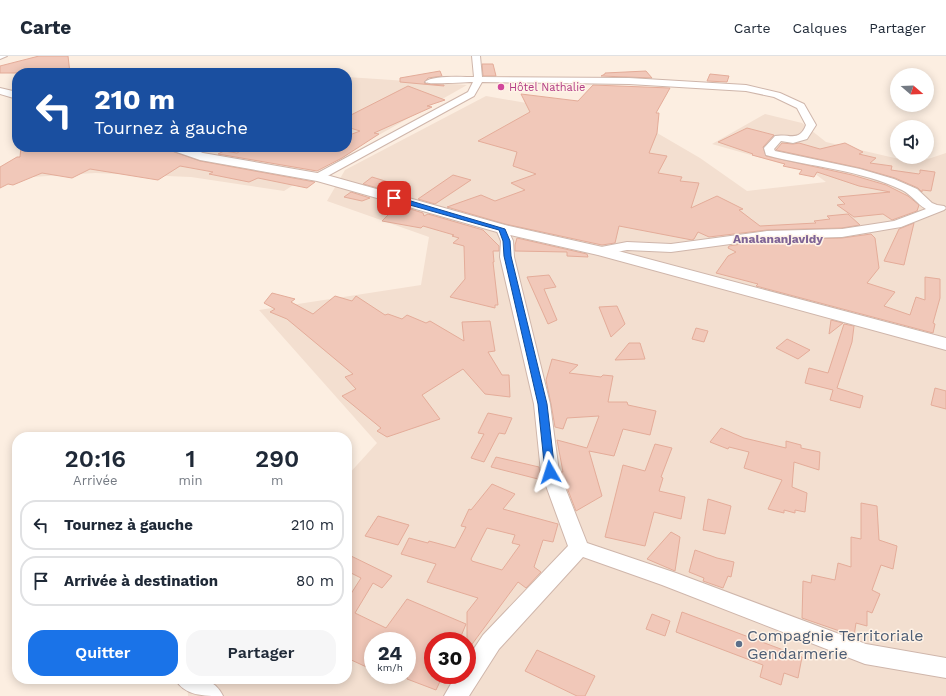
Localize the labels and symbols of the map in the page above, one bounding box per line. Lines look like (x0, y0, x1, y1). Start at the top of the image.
north arrow (890, 68, 934, 112)
place label: Hôtel Nathalie (509, 81, 585, 94)
marker: Hôtel Nathalie (496, 82, 506, 92)
pin (377, 181, 411, 215)
district label: Analananjavidy (733, 232, 823, 246)
position arrow (529, 451, 571, 493)
place label: Compagnie Territoriale Gendarmerie (747, 626, 924, 663)
speed limit sign: 30 (424, 632, 476, 684)
marker: Compagnie Territoriale Gendarmerie (734, 639, 744, 649)

